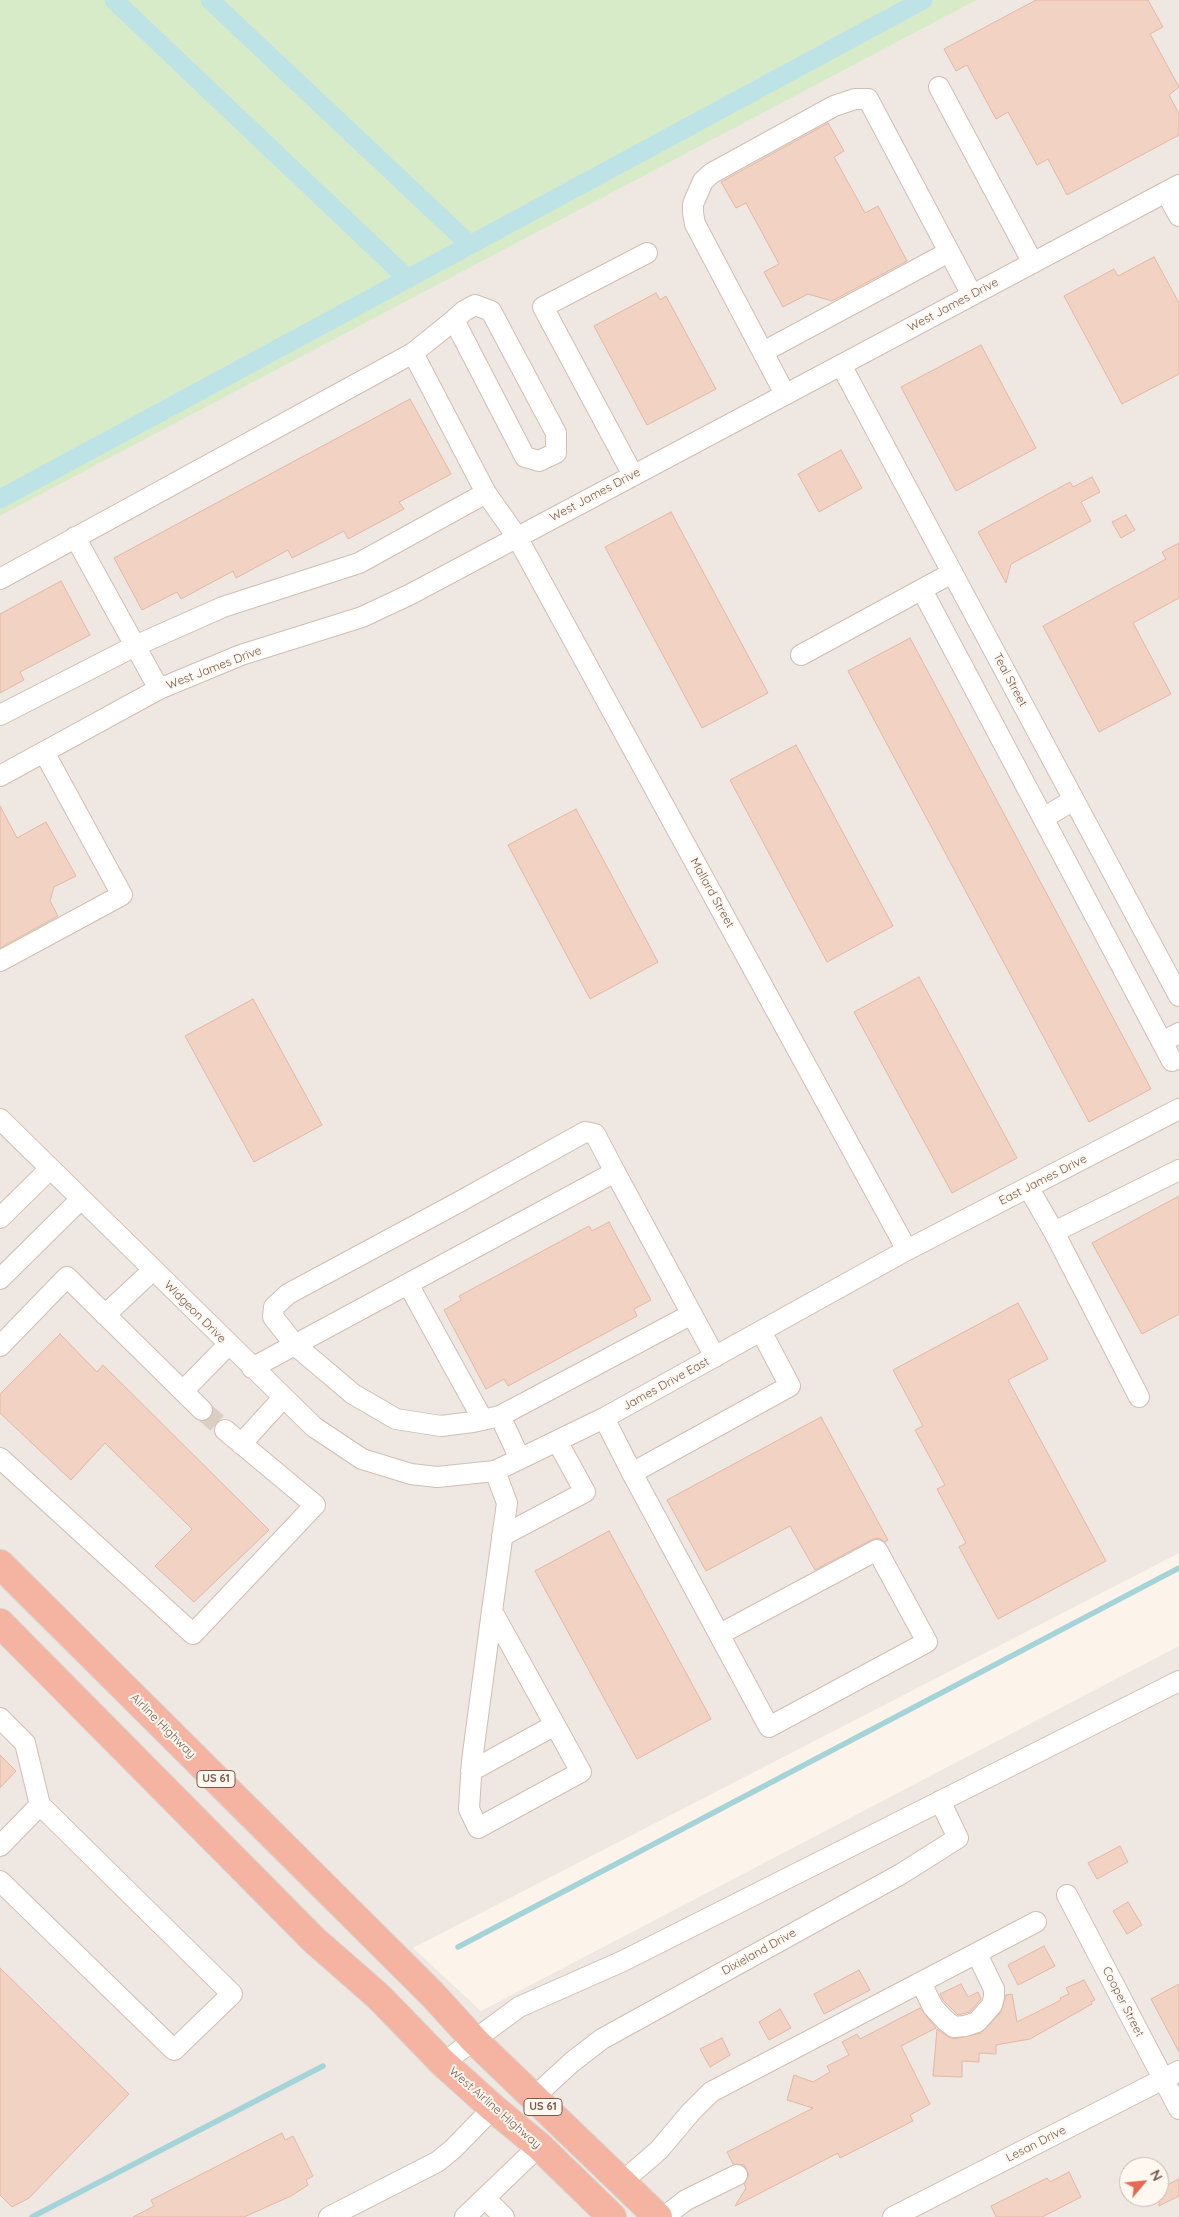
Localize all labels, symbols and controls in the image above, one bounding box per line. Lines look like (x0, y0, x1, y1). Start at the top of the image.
street label: West James Drive (905, 275, 1001, 335)
street label: West James Drive (547, 465, 643, 525)
street label: West James Drive (164, 643, 264, 693)
street label: Teal Street (990, 651, 1030, 709)
street label: Mallard Street (687, 856, 737, 930)
street label: East James Drive (997, 1152, 1089, 1208)
street label: Widgeon Drive (161, 1278, 229, 1346)
street label: James Drive East (620, 1354, 712, 1414)
street label: Airline Highway (128, 1691, 198, 1761)
road number: US 61 (197, 1770, 235, 1788)
street label: Dixieland Drive (719, 1926, 799, 1978)
street label: Cooper Street (1099, 1964, 1147, 2040)
street label: West Airline Highway (446, 2064, 544, 2152)
road number: US 61 (524, 2098, 562, 2116)
street label: Lesan Drive (1004, 2123, 1068, 2165)
north arrow (1119, 2157, 1169, 2207)
text: N (1146, 2167, 1167, 2184)

